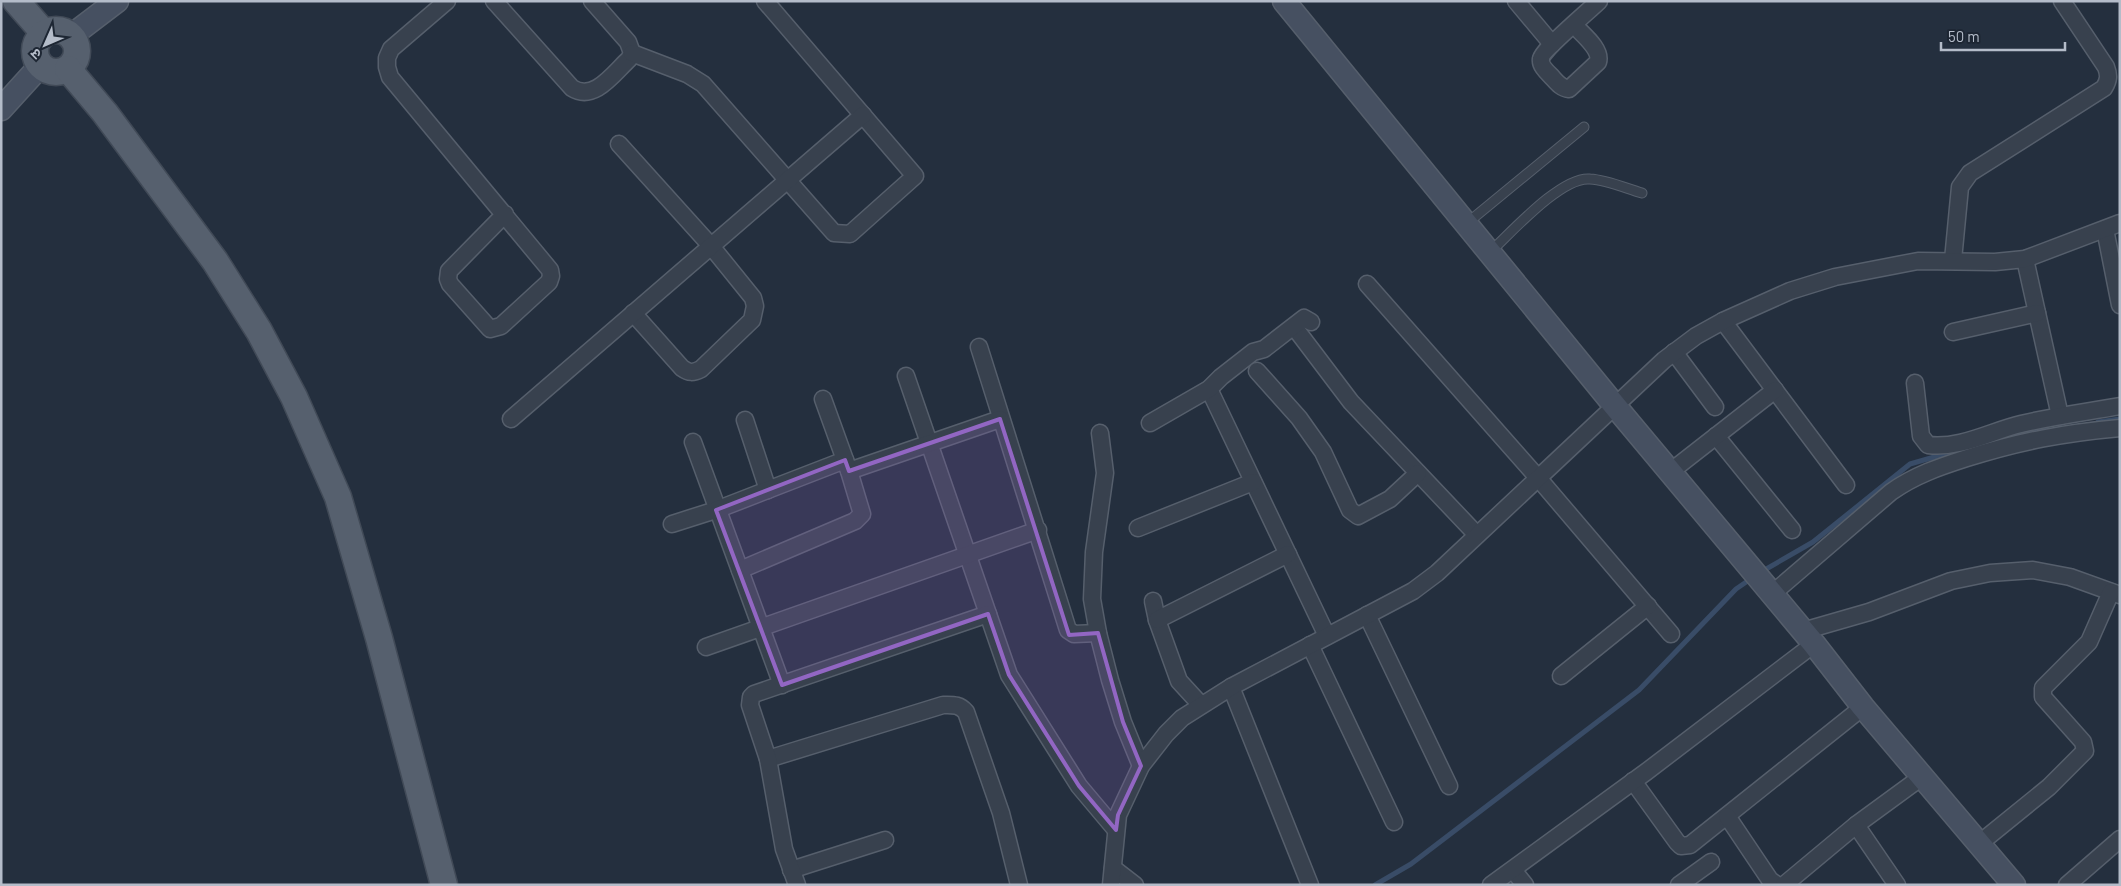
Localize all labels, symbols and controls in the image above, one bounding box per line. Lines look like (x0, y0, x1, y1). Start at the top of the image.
north arrow (20, 20, 70, 70)
scale bar (1941, 20, 2065, 52)
text: 50 m (1948, 27, 1980, 45)
text: उ (26, 45, 44, 63)

